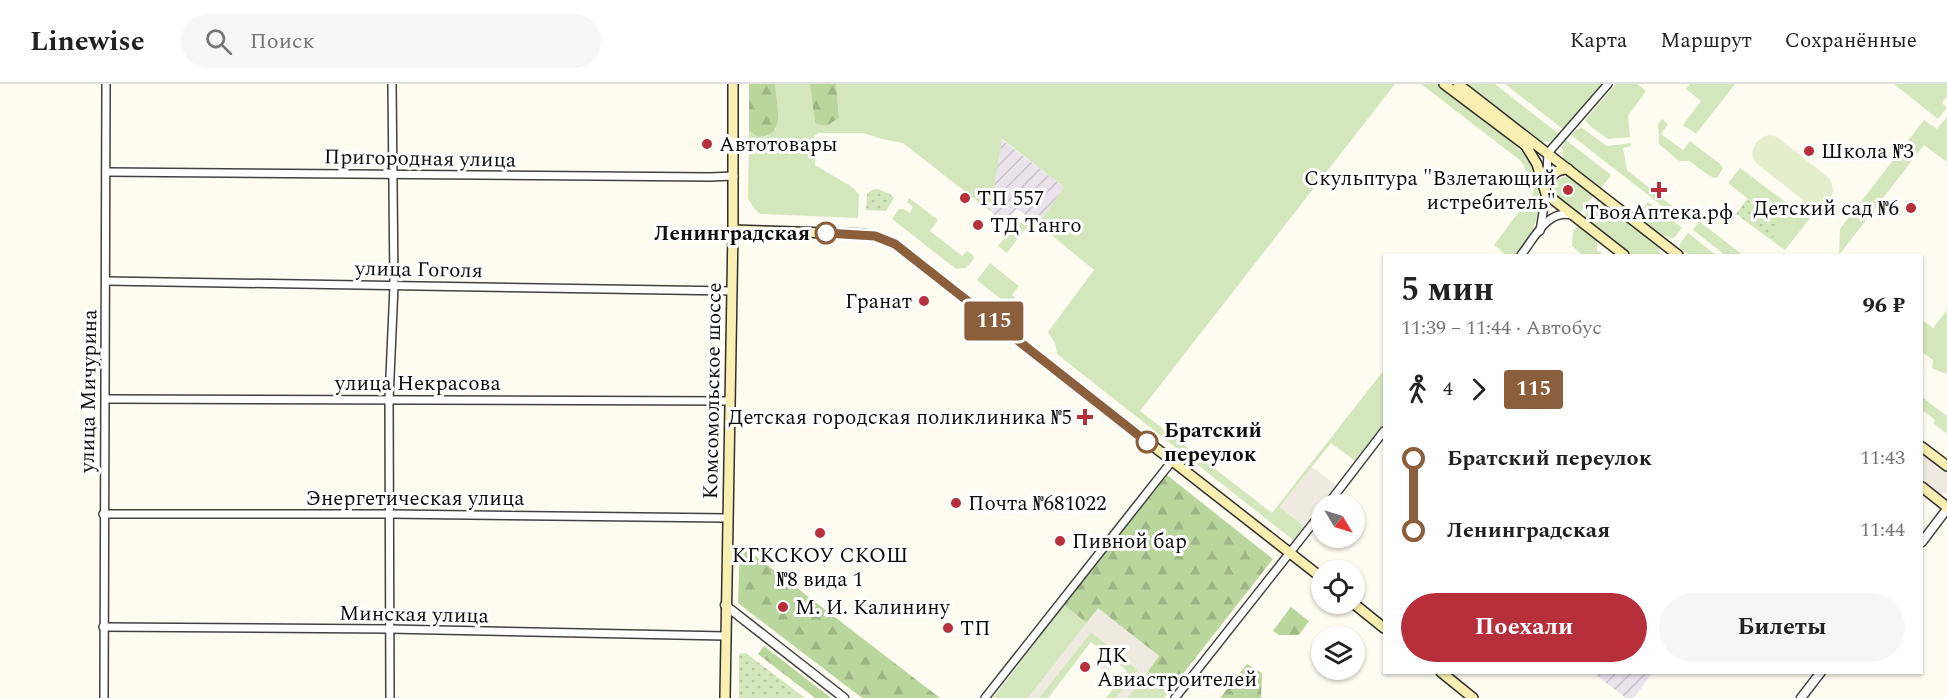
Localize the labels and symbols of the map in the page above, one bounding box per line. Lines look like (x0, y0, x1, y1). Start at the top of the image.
place label: Автотовары (719, 129, 837, 161)
place label: Школа №3 (1821, 136, 1914, 168)
marker: Автотовары (700, 137, 714, 151)
street label: Пригородная улица (324, 141, 517, 177)
marker: Школа №3 (1802, 144, 1816, 158)
place label: Скульптура "Взлетающий истребитель" (1304, 163, 1556, 219)
place label: ТП 557 (977, 183, 1044, 215)
marker: Скульптура "Взлетающий истребитель" (1561, 183, 1575, 197)
marker: ТвояАптека.рф (1652, 183, 1666, 197)
marker: ТП 557 (958, 191, 972, 205)
place label: Детский сад №6 (1753, 193, 1899, 225)
place label: ТвояАптека.рф (1585, 197, 1733, 229)
marker: Детский сад №6 (1904, 201, 1918, 215)
place label: ТД Танго (990, 210, 1082, 242)
place label: Ленинградская (654, 218, 810, 250)
marker: ТД Танго (971, 218, 985, 232)
marker: Ленинградская (815, 222, 837, 244)
street label: улица Гоголя (354, 253, 483, 287)
street label: Комсомольское шоссе (695, 282, 731, 500)
place label: Гранат (845, 286, 912, 318)
marker: Гранат (917, 294, 931, 308)
line badge: 115 (960, 302, 1028, 340)
street label: улица Мичурина (72, 308, 106, 474)
street label: улица Некрасова (334, 368, 502, 400)
place label: Детская городская поликлиника №5 (728, 402, 1072, 434)
marker: Детская городская поликлиника №5 (1076, 408, 1094, 426)
place label: Братский переулок (1164, 415, 1262, 471)
marker: Братский переулок (1136, 431, 1158, 453)
street label: Энергетическая улица (305, 483, 525, 515)
place label: Почта №681022 (968, 488, 1106, 520)
north arrow (1311, 494, 1365, 548)
marker: Почта №681022 (949, 496, 963, 510)
marker: КГКСКОУ СКОШ №8 вида 1 (813, 526, 827, 540)
place label: Пивной бар (1072, 526, 1187, 558)
marker: Пивной бар (1053, 534, 1067, 548)
place label: КГКСКОУ СКОШ №8 вида 1 (732, 540, 908, 596)
place label: М. И. Калинину (795, 592, 951, 624)
street label: Минская улица (339, 598, 490, 632)
marker: М. И. Калинину (776, 600, 790, 614)
place label: ТП (960, 613, 991, 645)
marker: ТП (941, 621, 955, 635)
place label: ДК Авиастроителей (1097, 640, 1257, 696)
marker: ДК Авиастроителей (1078, 660, 1092, 674)

